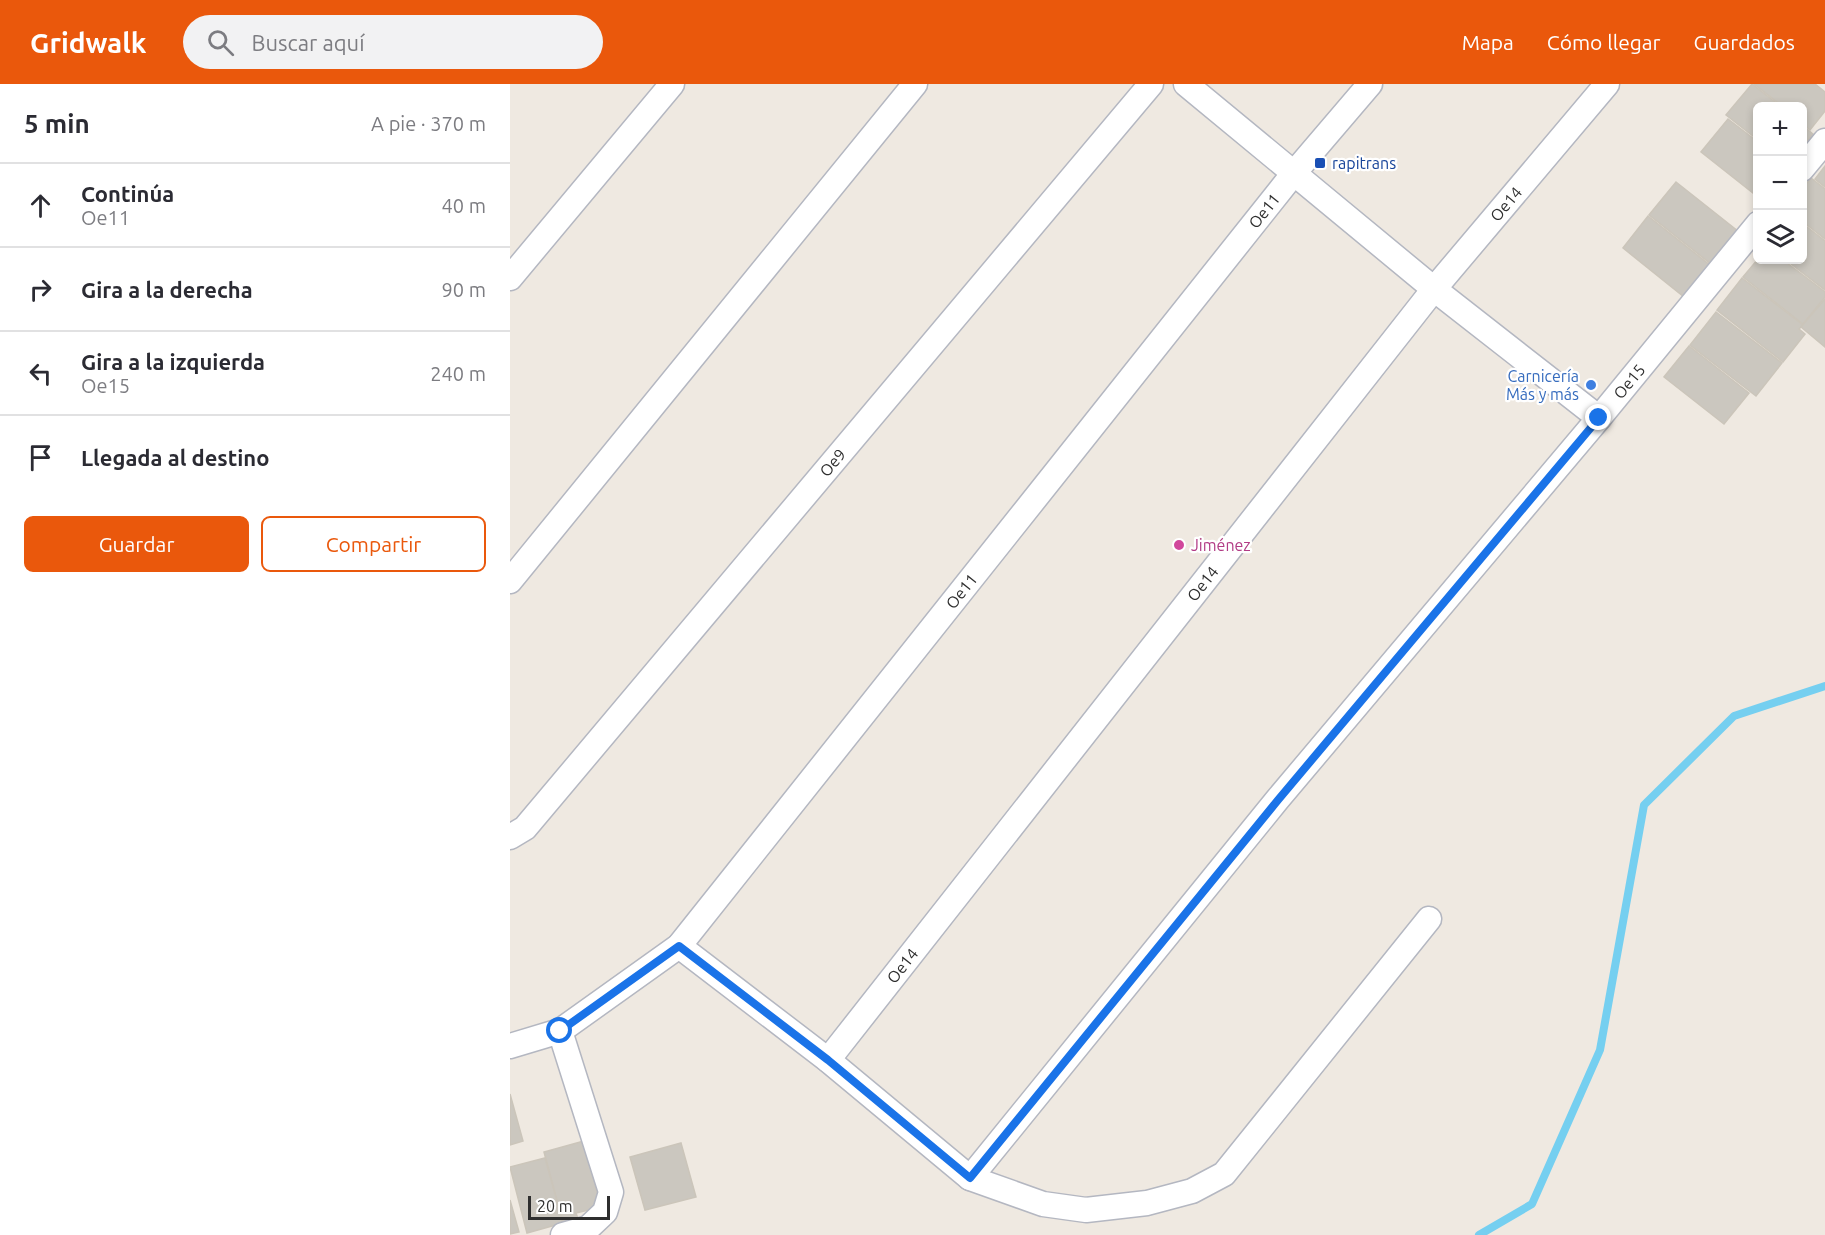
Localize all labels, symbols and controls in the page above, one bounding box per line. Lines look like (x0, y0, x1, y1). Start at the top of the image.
search box (183, 15, 603, 69)
icon: search (204, 26, 237, 59)
text: Gridwalk (30, 27, 147, 58)
text: Buscar aquí (252, 30, 365, 55)
text: Mapa (1462, 30, 1514, 54)
text: Cómo llegar (1547, 30, 1661, 54)
text: Guardados (1694, 30, 1795, 54)
map controls (1753, 102, 1807, 264)
button: + (1753, 102, 1807, 156)
text: 5 min (24, 109, 90, 138)
text: A pie · 370 m (371, 112, 486, 135)
place label: rapitrans (1332, 154, 1396, 172)
marker: rapitrans (1313, 156, 1327, 170)
button: − (1753, 156, 1807, 210)
text: Continúa (81, 181, 174, 206)
street label: Oe14 (1486, 183, 1525, 225)
icon: ahead (24, 189, 57, 222)
street label: Oe11 (1245, 190, 1283, 232)
text: 40 m (442, 194, 486, 217)
text: Oe11 (81, 206, 130, 229)
button: layers (1753, 210, 1807, 264)
icon: right (24, 273, 57, 306)
text: Gira a la derecha (81, 277, 253, 302)
text: 90 m (442, 278, 486, 301)
text: Gira a la izquierda (81, 349, 265, 374)
icon: left (24, 357, 57, 390)
street label: Oe15 (1610, 360, 1648, 402)
text: 240 m (430, 362, 486, 385)
place label: Carnicería Más y más (1506, 367, 1579, 403)
text: Oe15 (81, 374, 130, 397)
marker: Carnicería Más y más (1584, 378, 1598, 392)
route end (1585, 404, 1611, 430)
icon: arrive (24, 441, 57, 474)
text: Llegada al destino (81, 445, 269, 470)
street label: Oe9 (816, 445, 849, 480)
button: Guardar (24, 516, 249, 572)
button: Compartir (261, 516, 486, 572)
place label: Jiménez (1191, 536, 1251, 554)
marker: Jiménez (1172, 538, 1186, 552)
street label: Oe14 (1183, 563, 1222, 605)
street label: Oe11 (942, 570, 981, 612)
street label: Oe14 (883, 945, 921, 987)
route start (546, 1017, 572, 1043)
scale bar (528, 1193, 610, 1220)
text: 20 m (537, 1197, 573, 1215)

